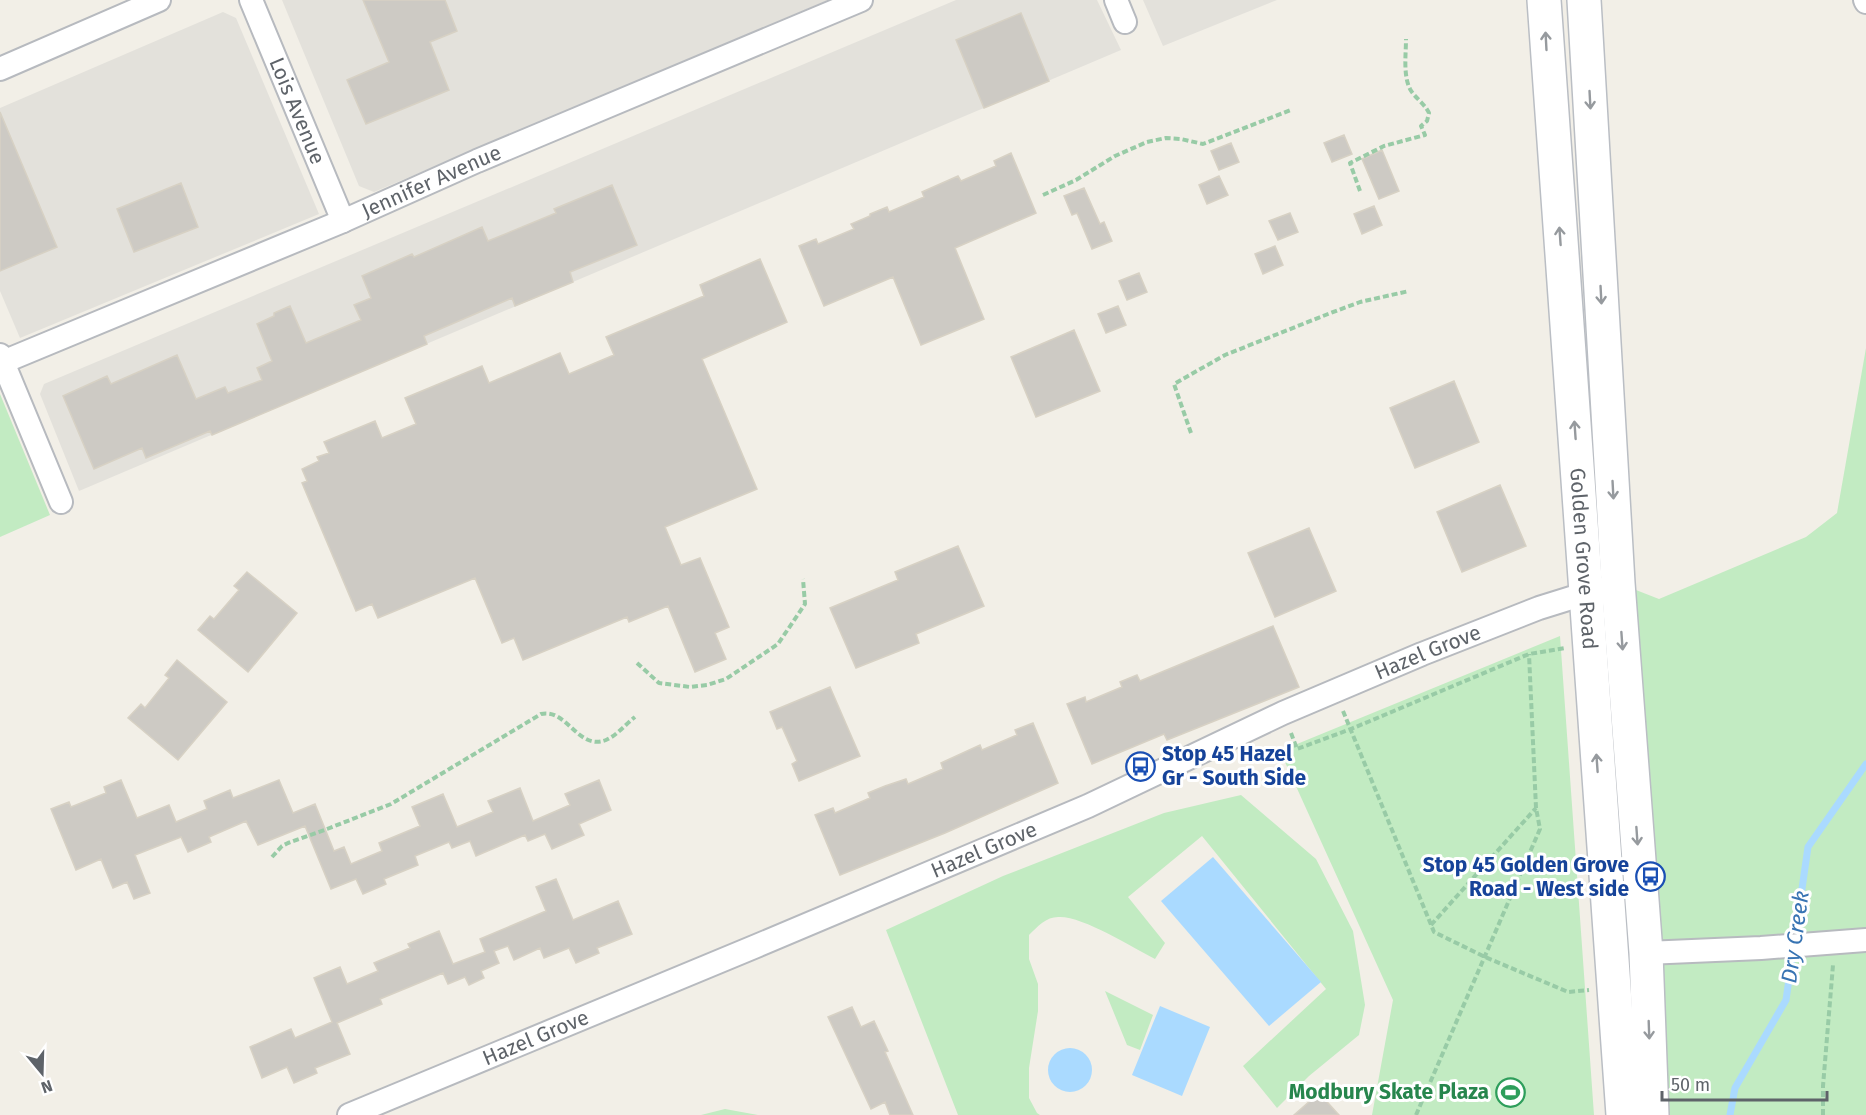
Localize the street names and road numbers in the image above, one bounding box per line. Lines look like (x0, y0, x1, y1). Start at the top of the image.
street label: Lois Avenue (263, 53, 331, 168)
street label: Jennifer Avenue (358, 139, 505, 224)
street label: Golden Grove Road (1564, 467, 1603, 650)
street label: Hazel Grove (1371, 619, 1485, 686)
street label: Hazel Grove (927, 816, 1041, 884)
street label: Hazel Grove (479, 1004, 593, 1071)

